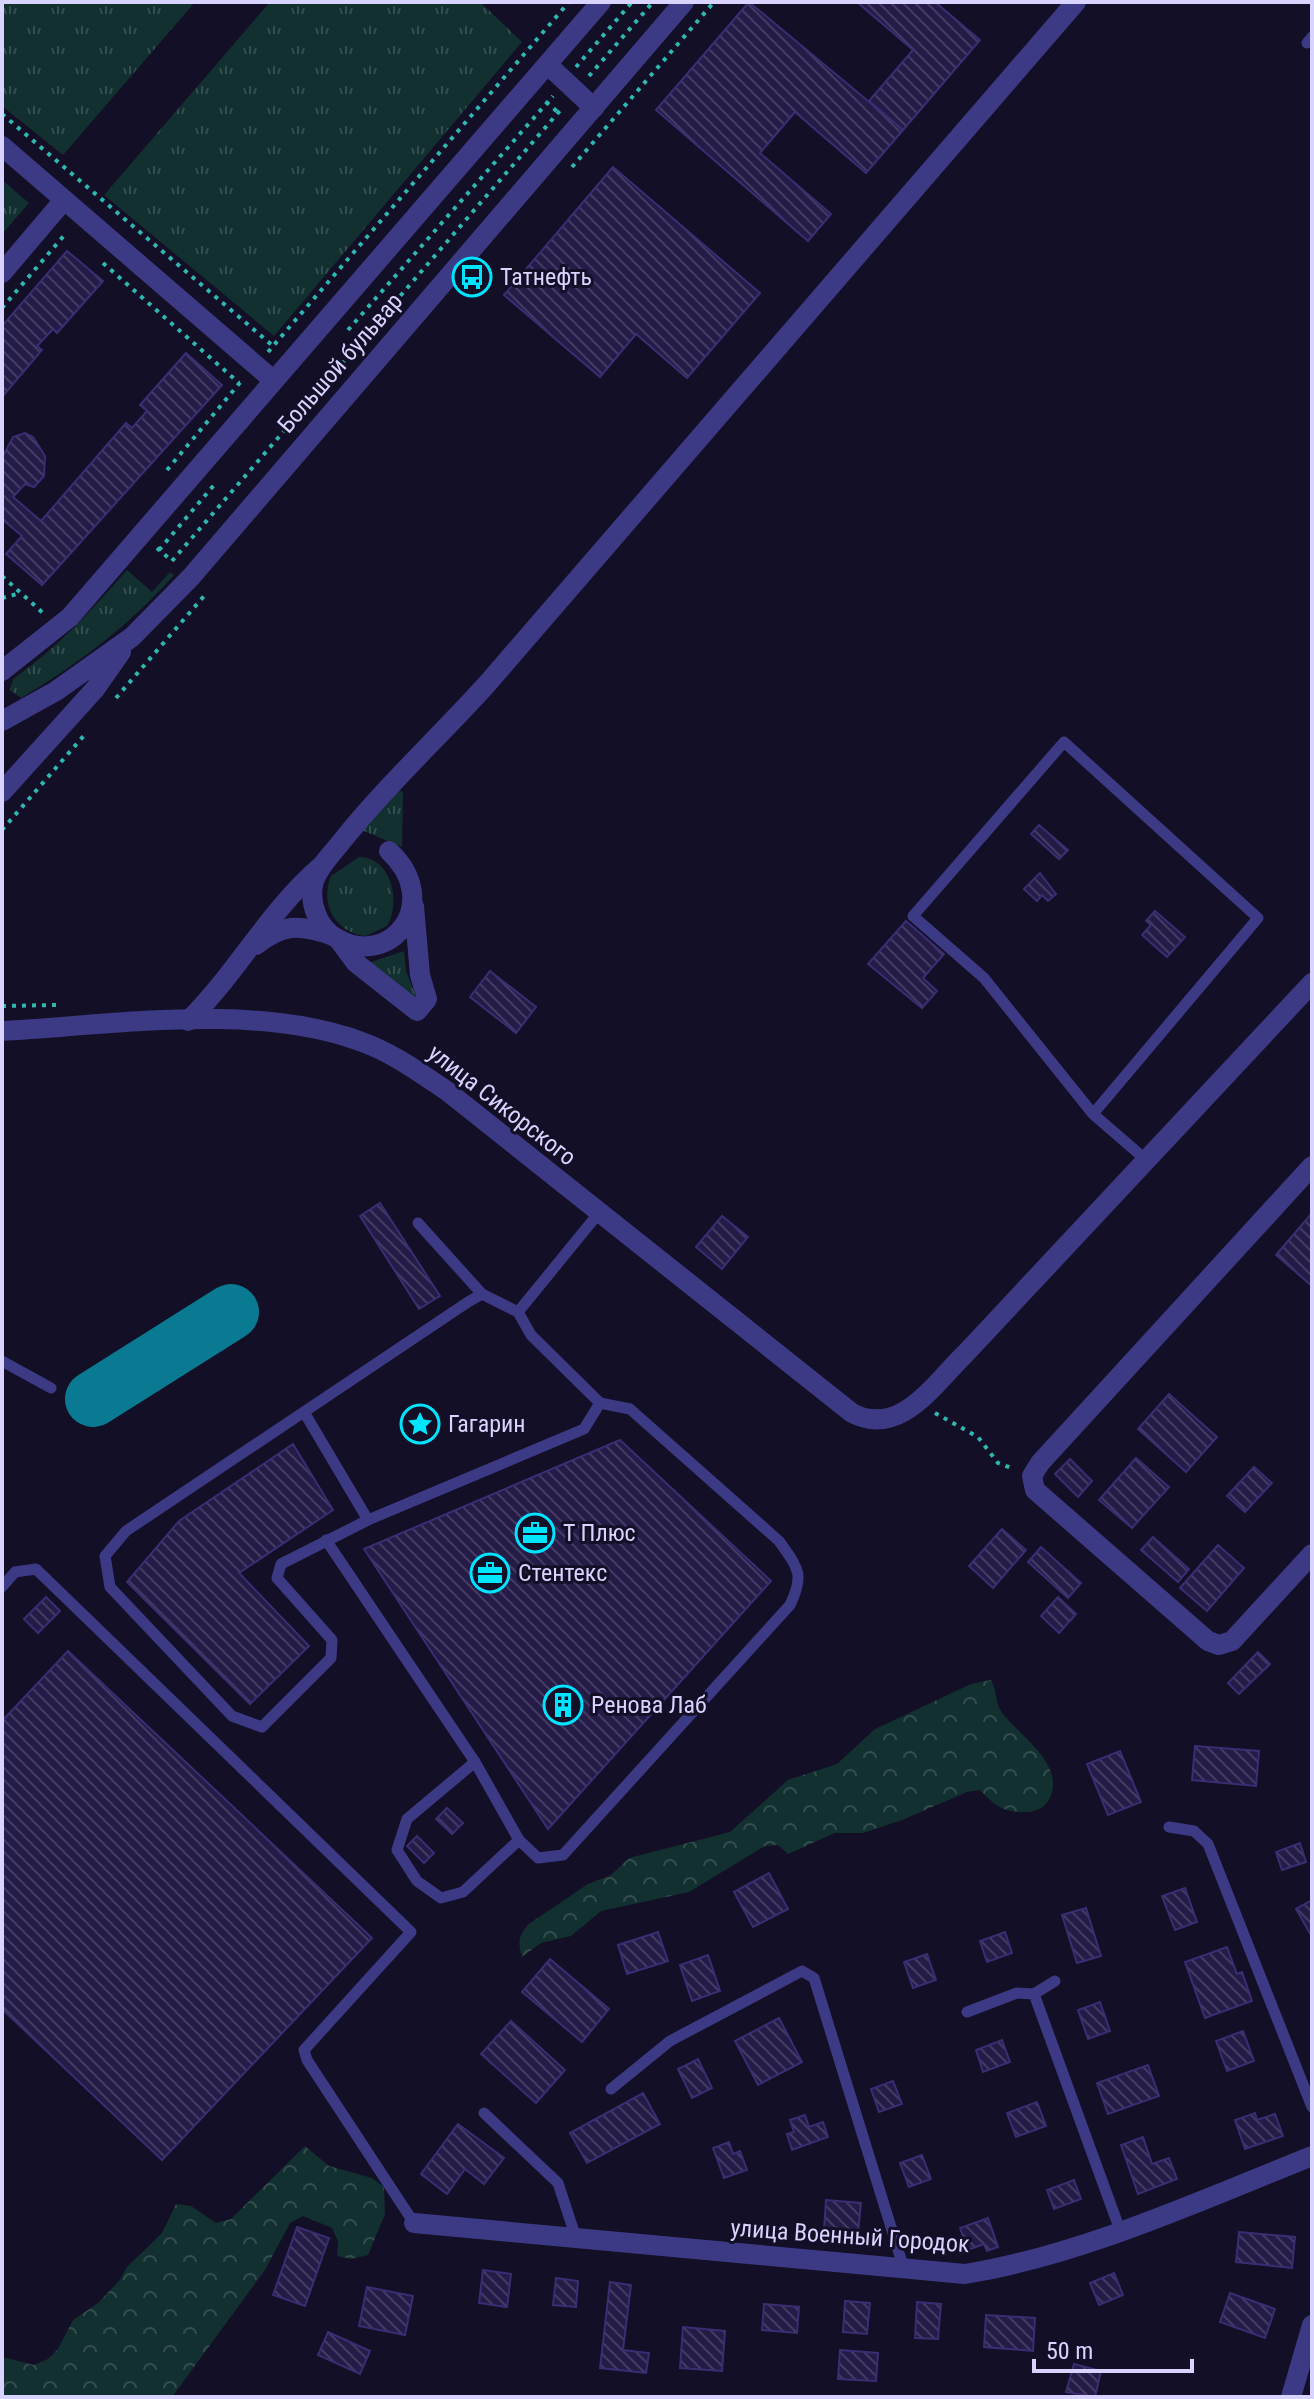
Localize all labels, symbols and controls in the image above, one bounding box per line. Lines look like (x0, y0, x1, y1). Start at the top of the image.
bus stop icon: Татнефть (451, 256, 493, 298)
place label: Татнефть (500, 263, 592, 291)
street label: Большой бульвар (272, 287, 408, 439)
street label: улица Сикорского (423, 1039, 581, 1171)
place icon: Гагарин (399, 1403, 441, 1445)
place label: Гагарин (448, 1410, 525, 1438)
office icon: Т Плюс (514, 1512, 556, 1554)
place label: Т Плюс (563, 1519, 636, 1547)
office icon: Стентекс (469, 1552, 511, 1594)
place label: Стентекс (518, 1559, 607, 1587)
building icon: Ренова Лаб (542, 1684, 584, 1726)
place label: Ренова Лаб (591, 1691, 707, 1719)
street label: улица Военный Городок (730, 2214, 971, 2258)
scale bar (1034, 2323, 1192, 2373)
text: 50 m (1046, 2337, 1093, 2365)

